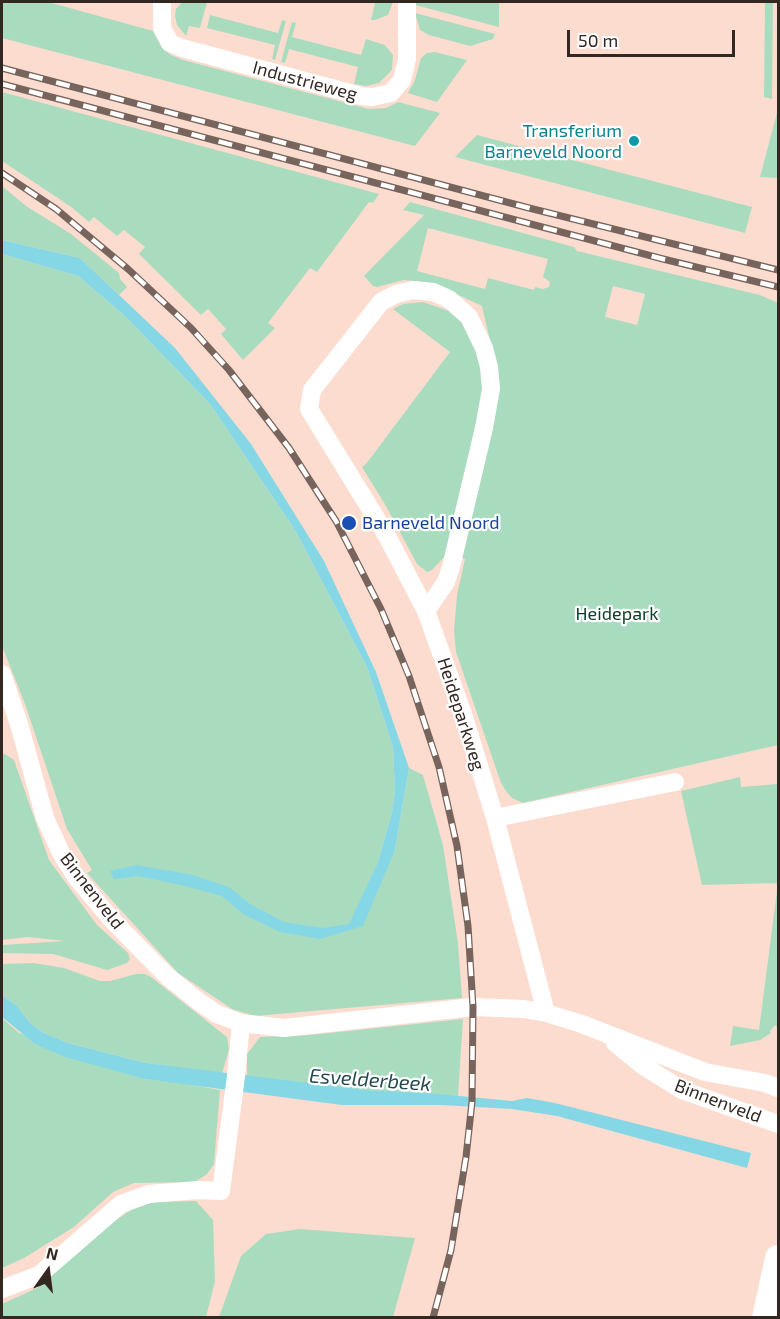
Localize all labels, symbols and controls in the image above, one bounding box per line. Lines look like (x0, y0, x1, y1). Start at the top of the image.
scale bar (570, 18, 738, 56)
text: 50 m (578, 29, 618, 51)
street label: Industrieweg (250, 57, 360, 105)
place label: Transferium Barneveld Noord (484, 120, 622, 162)
marker: Transferium Barneveld Noord (627, 134, 641, 148)
place label: Barneveld Noord (362, 512, 500, 534)
marker: Barneveld Noord (340, 514, 358, 532)
park label: Heidepark (576, 603, 658, 625)
street label: Heideparkweg (433, 655, 489, 773)
street label: Binnenveld (55, 848, 129, 934)
water label: Esvelderbeek (308, 1064, 432, 1096)
street label: Binnenveld (671, 1075, 765, 1127)
north arrow (18, 1241, 78, 1301)
text: N (45, 1242, 60, 1264)

